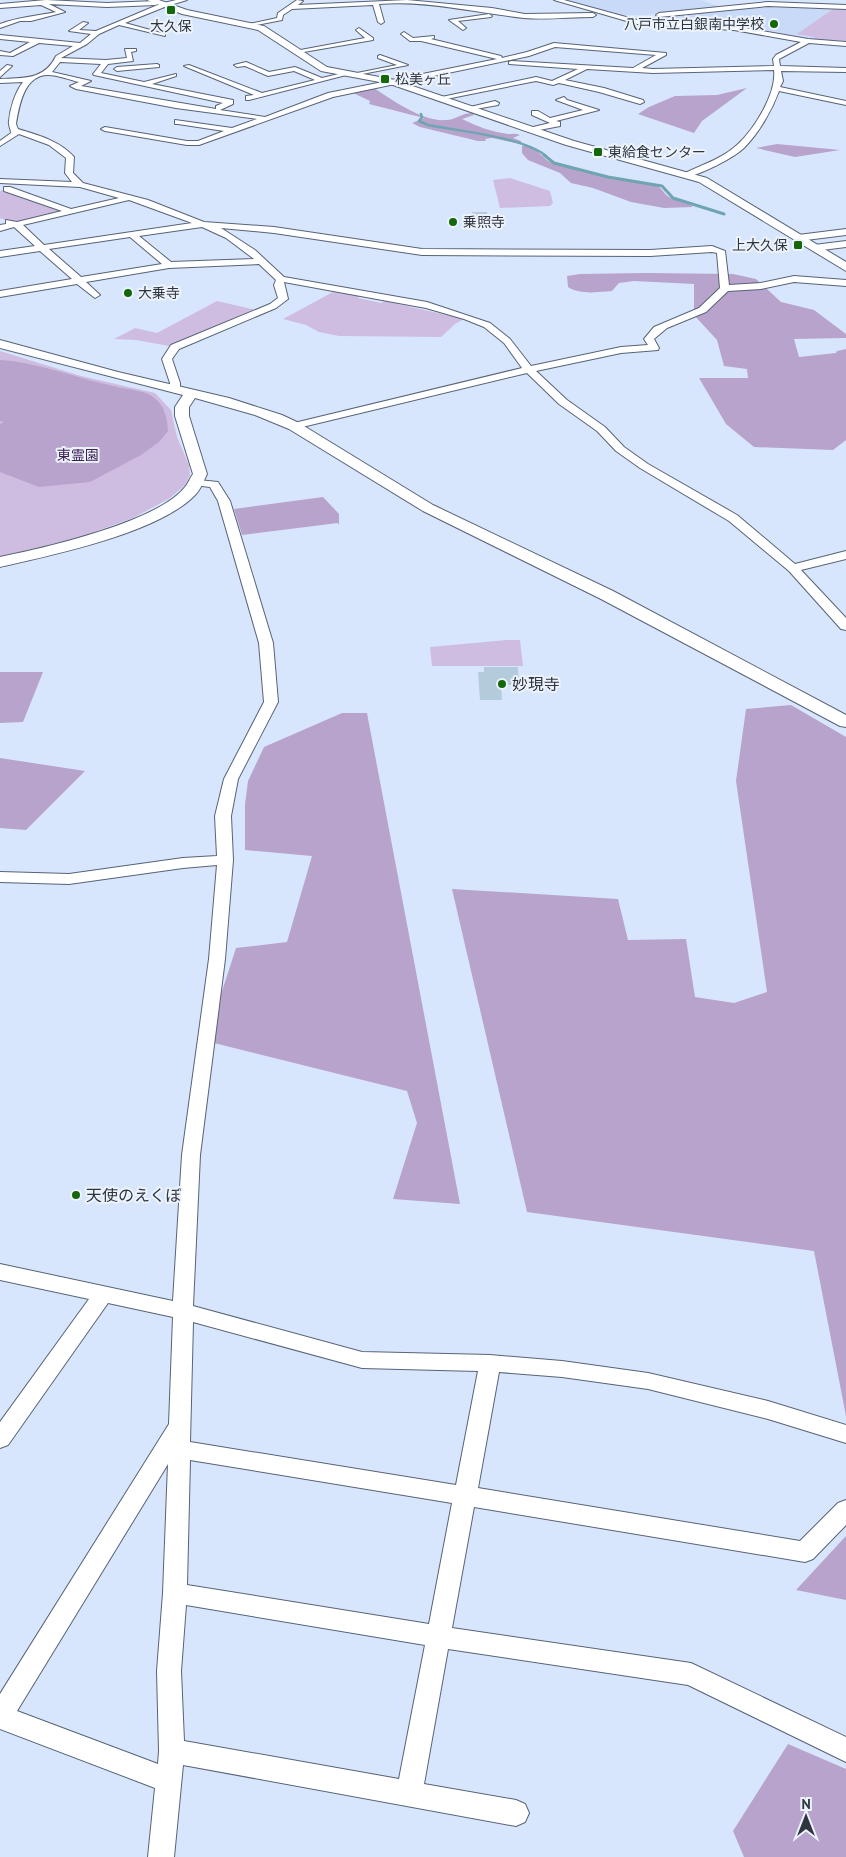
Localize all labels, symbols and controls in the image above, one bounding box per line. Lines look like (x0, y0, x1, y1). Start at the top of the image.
marker: 大久保 (165, 4, 177, 16)
place label: 八戸市立白銀南中学校 (624, 15, 764, 33)
place label: 大久保 (150, 17, 192, 35)
marker: 八戸市立白銀南中学校 (768, 18, 780, 30)
place label: 松美ヶ丘 (395, 70, 451, 88)
marker: 松美ヶ丘 (379, 73, 391, 85)
place label: 東給食センター (608, 143, 706, 161)
marker: 東給食センター (592, 146, 604, 158)
place label: 乗照寺 (463, 213, 505, 231)
marker: 乗照寺 (447, 216, 459, 228)
place label: 上大久保 (732, 236, 788, 254)
marker: 上大久保 (792, 239, 804, 251)
place label: 大乗寺 (138, 284, 180, 302)
marker: 大乗寺 (122, 287, 134, 299)
park label: 東霊園 (57, 446, 99, 464)
place label: 妙現寺 (512, 674, 560, 694)
marker: 妙現寺 (496, 678, 508, 690)
place label: 天使のえくぼ (86, 1185, 182, 1205)
marker: 天使のえくぼ (70, 1189, 82, 1201)
north arrow (781, 1792, 831, 1842)
text: N (801, 1795, 811, 1813)

